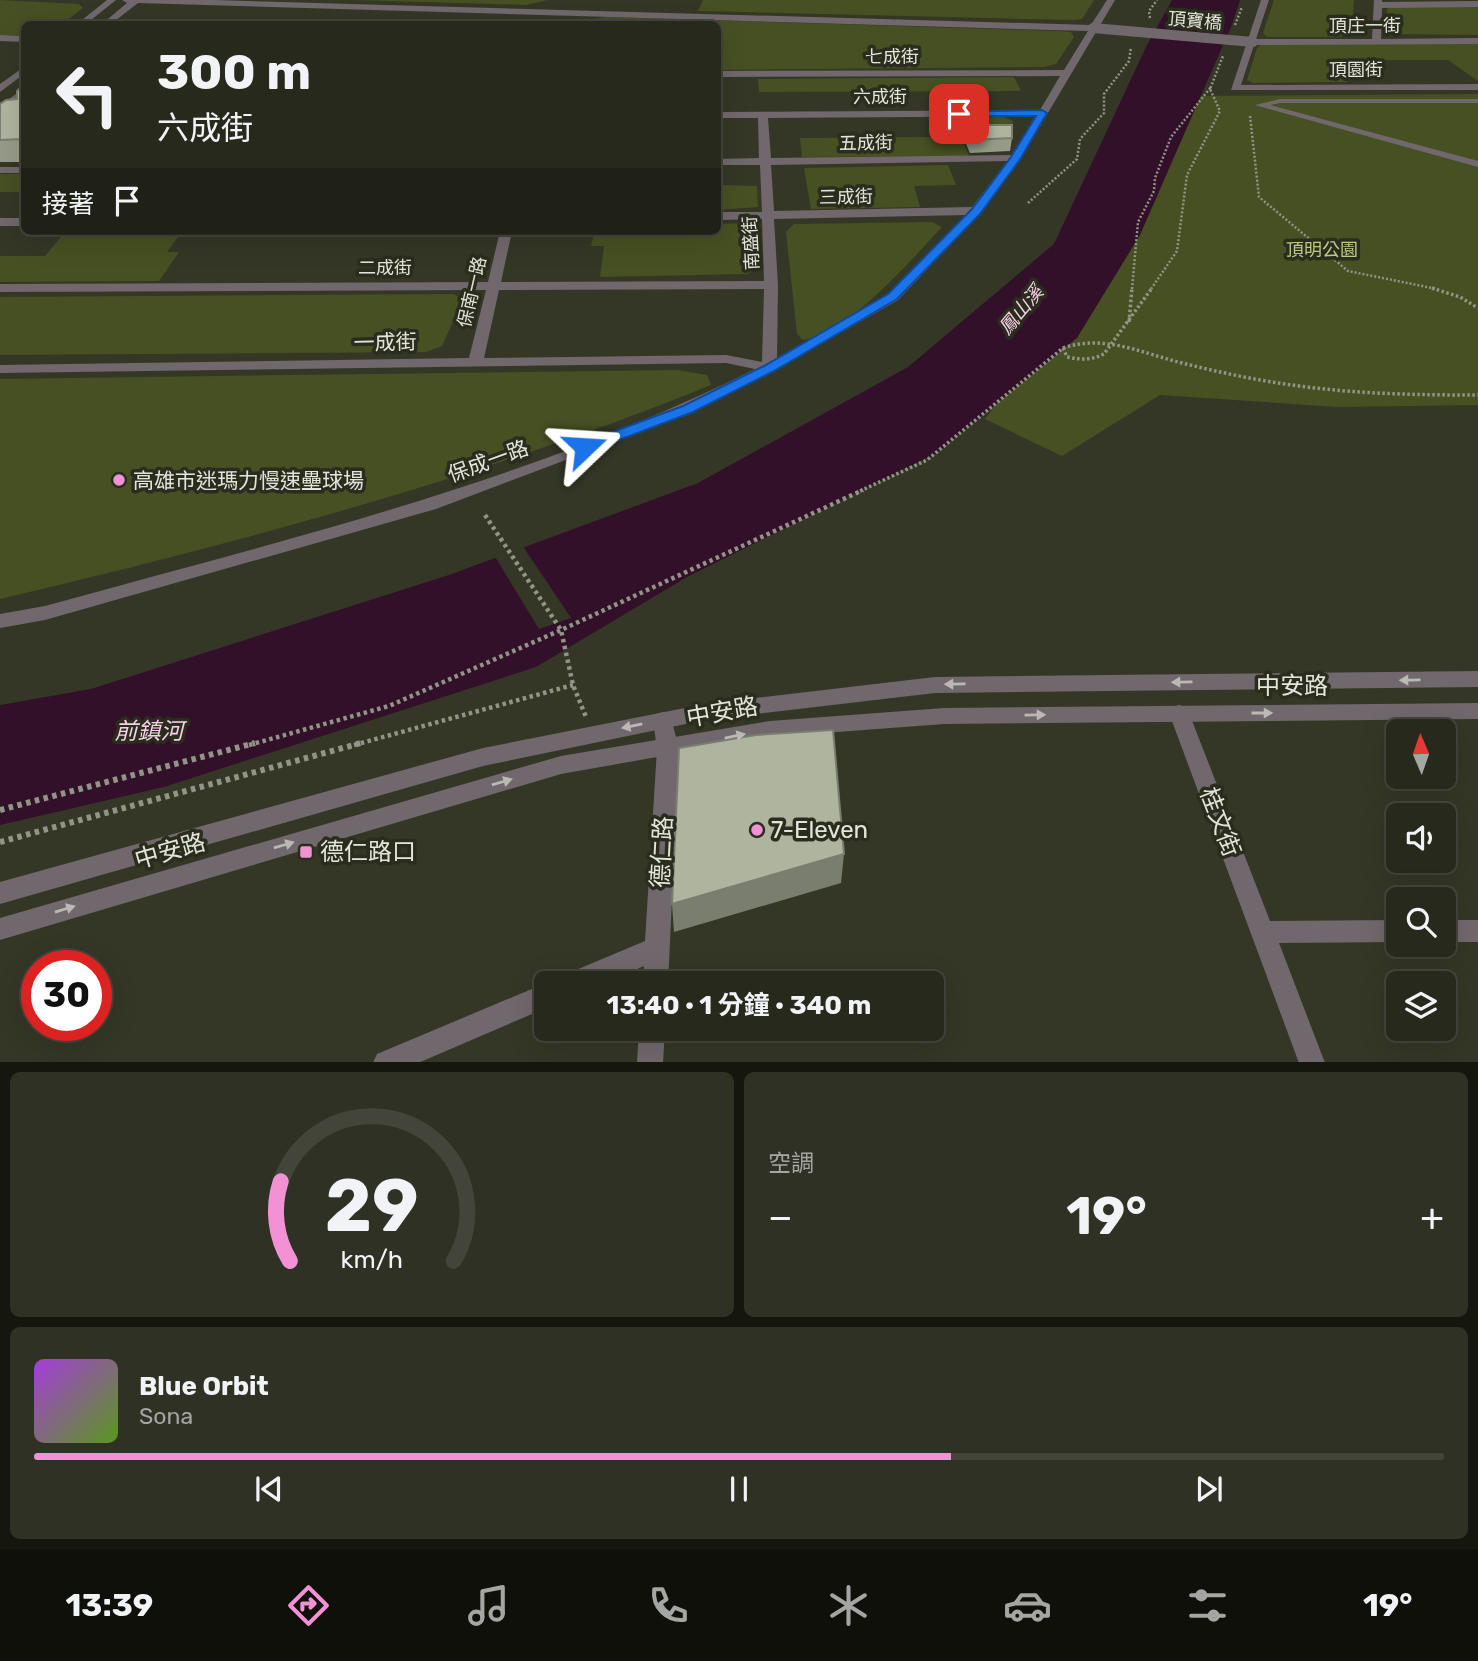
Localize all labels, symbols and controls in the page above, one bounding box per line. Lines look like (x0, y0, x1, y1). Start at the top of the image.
street label: 頂寶橋 (1167, 8, 1223, 34)
street label: 頂庄一街 (1329, 15, 1401, 37)
text: 300 m (157, 43, 311, 101)
street label: 七成街 (865, 46, 919, 68)
icon: left (42, 49, 133, 140)
street label: 頂園街 (1329, 59, 1383, 81)
pin (929, 84, 989, 144)
street label: 六成街 (853, 86, 907, 108)
icon: arrive (940, 95, 978, 133)
text: 六成街 (157, 109, 253, 147)
street label: 五成街 (839, 132, 893, 154)
icon: arrive (108, 182, 146, 220)
street label: 三成街 (819, 186, 873, 208)
text: 接著 (42, 189, 94, 220)
street label: 南盛街 (739, 215, 763, 271)
park label: 頂明公園 (1286, 239, 1358, 261)
street label: 保南一路 (453, 254, 491, 330)
street label: 二成街 (358, 257, 412, 279)
water label: 鳳山溪 (994, 278, 1050, 339)
street label: 一成街 (353, 329, 417, 355)
position arrow (548, 410, 622, 484)
street label: 保成一路 (444, 435, 532, 487)
place label: 高雄市迷瑪力慢速壘球場 (133, 468, 364, 493)
marker: 高雄市迷瑪力慢速壘球場 (111, 472, 127, 488)
street label: 中安路 (1256, 672, 1328, 700)
one-way arrow (1399, 674, 1421, 685)
one-way arrow (1171, 676, 1193, 688)
one-way arrow (944, 678, 966, 690)
street label: 中安路 (684, 692, 760, 732)
one-way arrow (1251, 707, 1273, 718)
one-way arrow (1024, 709, 1046, 721)
water label: 前鎮河 (115, 717, 188, 745)
north arrow (1386, 719, 1456, 789)
map controls (1386, 719, 1456, 1041)
one-way arrow (621, 721, 643, 732)
one-way arrow (724, 730, 746, 741)
one-way arrow (491, 776, 513, 787)
street label: 桂文街 (1194, 783, 1246, 861)
button: sound (1386, 803, 1456, 873)
street label: 德仁路 (646, 815, 678, 889)
place label: 7-Eleven (771, 816, 868, 844)
marker: 7-Eleven (749, 822, 765, 838)
street label: 中安路 (132, 828, 208, 874)
place label: 德仁路口 (320, 838, 416, 866)
one-way arrow (273, 840, 294, 850)
marker: 德仁路口 (298, 844, 314, 860)
button: search (1386, 887, 1456, 957)
one-way arrow (55, 903, 76, 913)
speed limit sign: 30 (21, 950, 112, 1041)
button: layers (1386, 971, 1456, 1041)
text: 13:40 · 1 分鐘 · 340 m (607, 990, 871, 1021)
text: 空調 (768, 1149, 814, 1177)
text: 29 (325, 1163, 419, 1249)
text: 19° (1066, 1185, 1147, 1247)
text: − (768, 1194, 793, 1240)
text: + (1420, 1194, 1444, 1240)
text: km/h (341, 1244, 403, 1273)
text: Blue Orbit (139, 1371, 269, 1402)
text: Sona (139, 1402, 193, 1430)
icon: previous (250, 1470, 288, 1508)
icon: pause (720, 1470, 758, 1508)
icon: next (1190, 1470, 1228, 1508)
icon: directions (284, 1581, 333, 1630)
icon: music (464, 1581, 513, 1630)
icon: phone (644, 1581, 693, 1630)
icon: climate (824, 1581, 873, 1630)
icon: car (1003, 1581, 1052, 1630)
icon: filters (1183, 1581, 1232, 1630)
text: 13:39 (65, 1586, 153, 1624)
text: 19° (1363, 1586, 1412, 1624)

